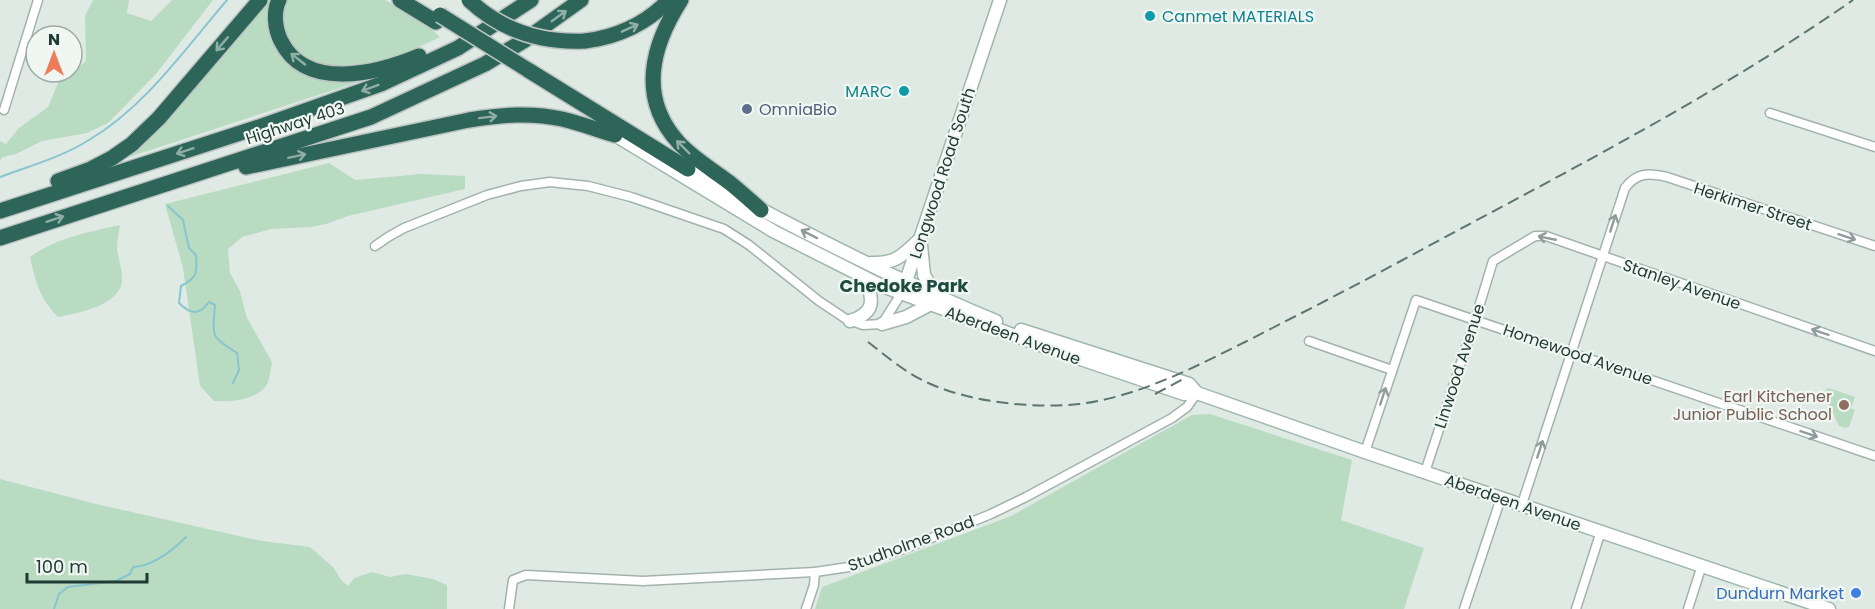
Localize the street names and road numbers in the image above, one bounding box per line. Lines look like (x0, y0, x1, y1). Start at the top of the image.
street label: Longwood Road South (904, 85, 981, 262)
street label: Highway 403 (243, 97, 348, 150)
street label: Herkimer Street (1691, 177, 1815, 236)
street label: Stanley Avenue (1620, 253, 1744, 315)
street label: Aberdeen Avenue (942, 300, 1084, 371)
street label: Linwood Avenue (1428, 301, 1491, 431)
street label: Homewood Avenue (1500, 318, 1656, 391)
street label: Aberdeen Avenue (1442, 468, 1584, 537)
street label: Studholme Road (845, 510, 978, 577)

